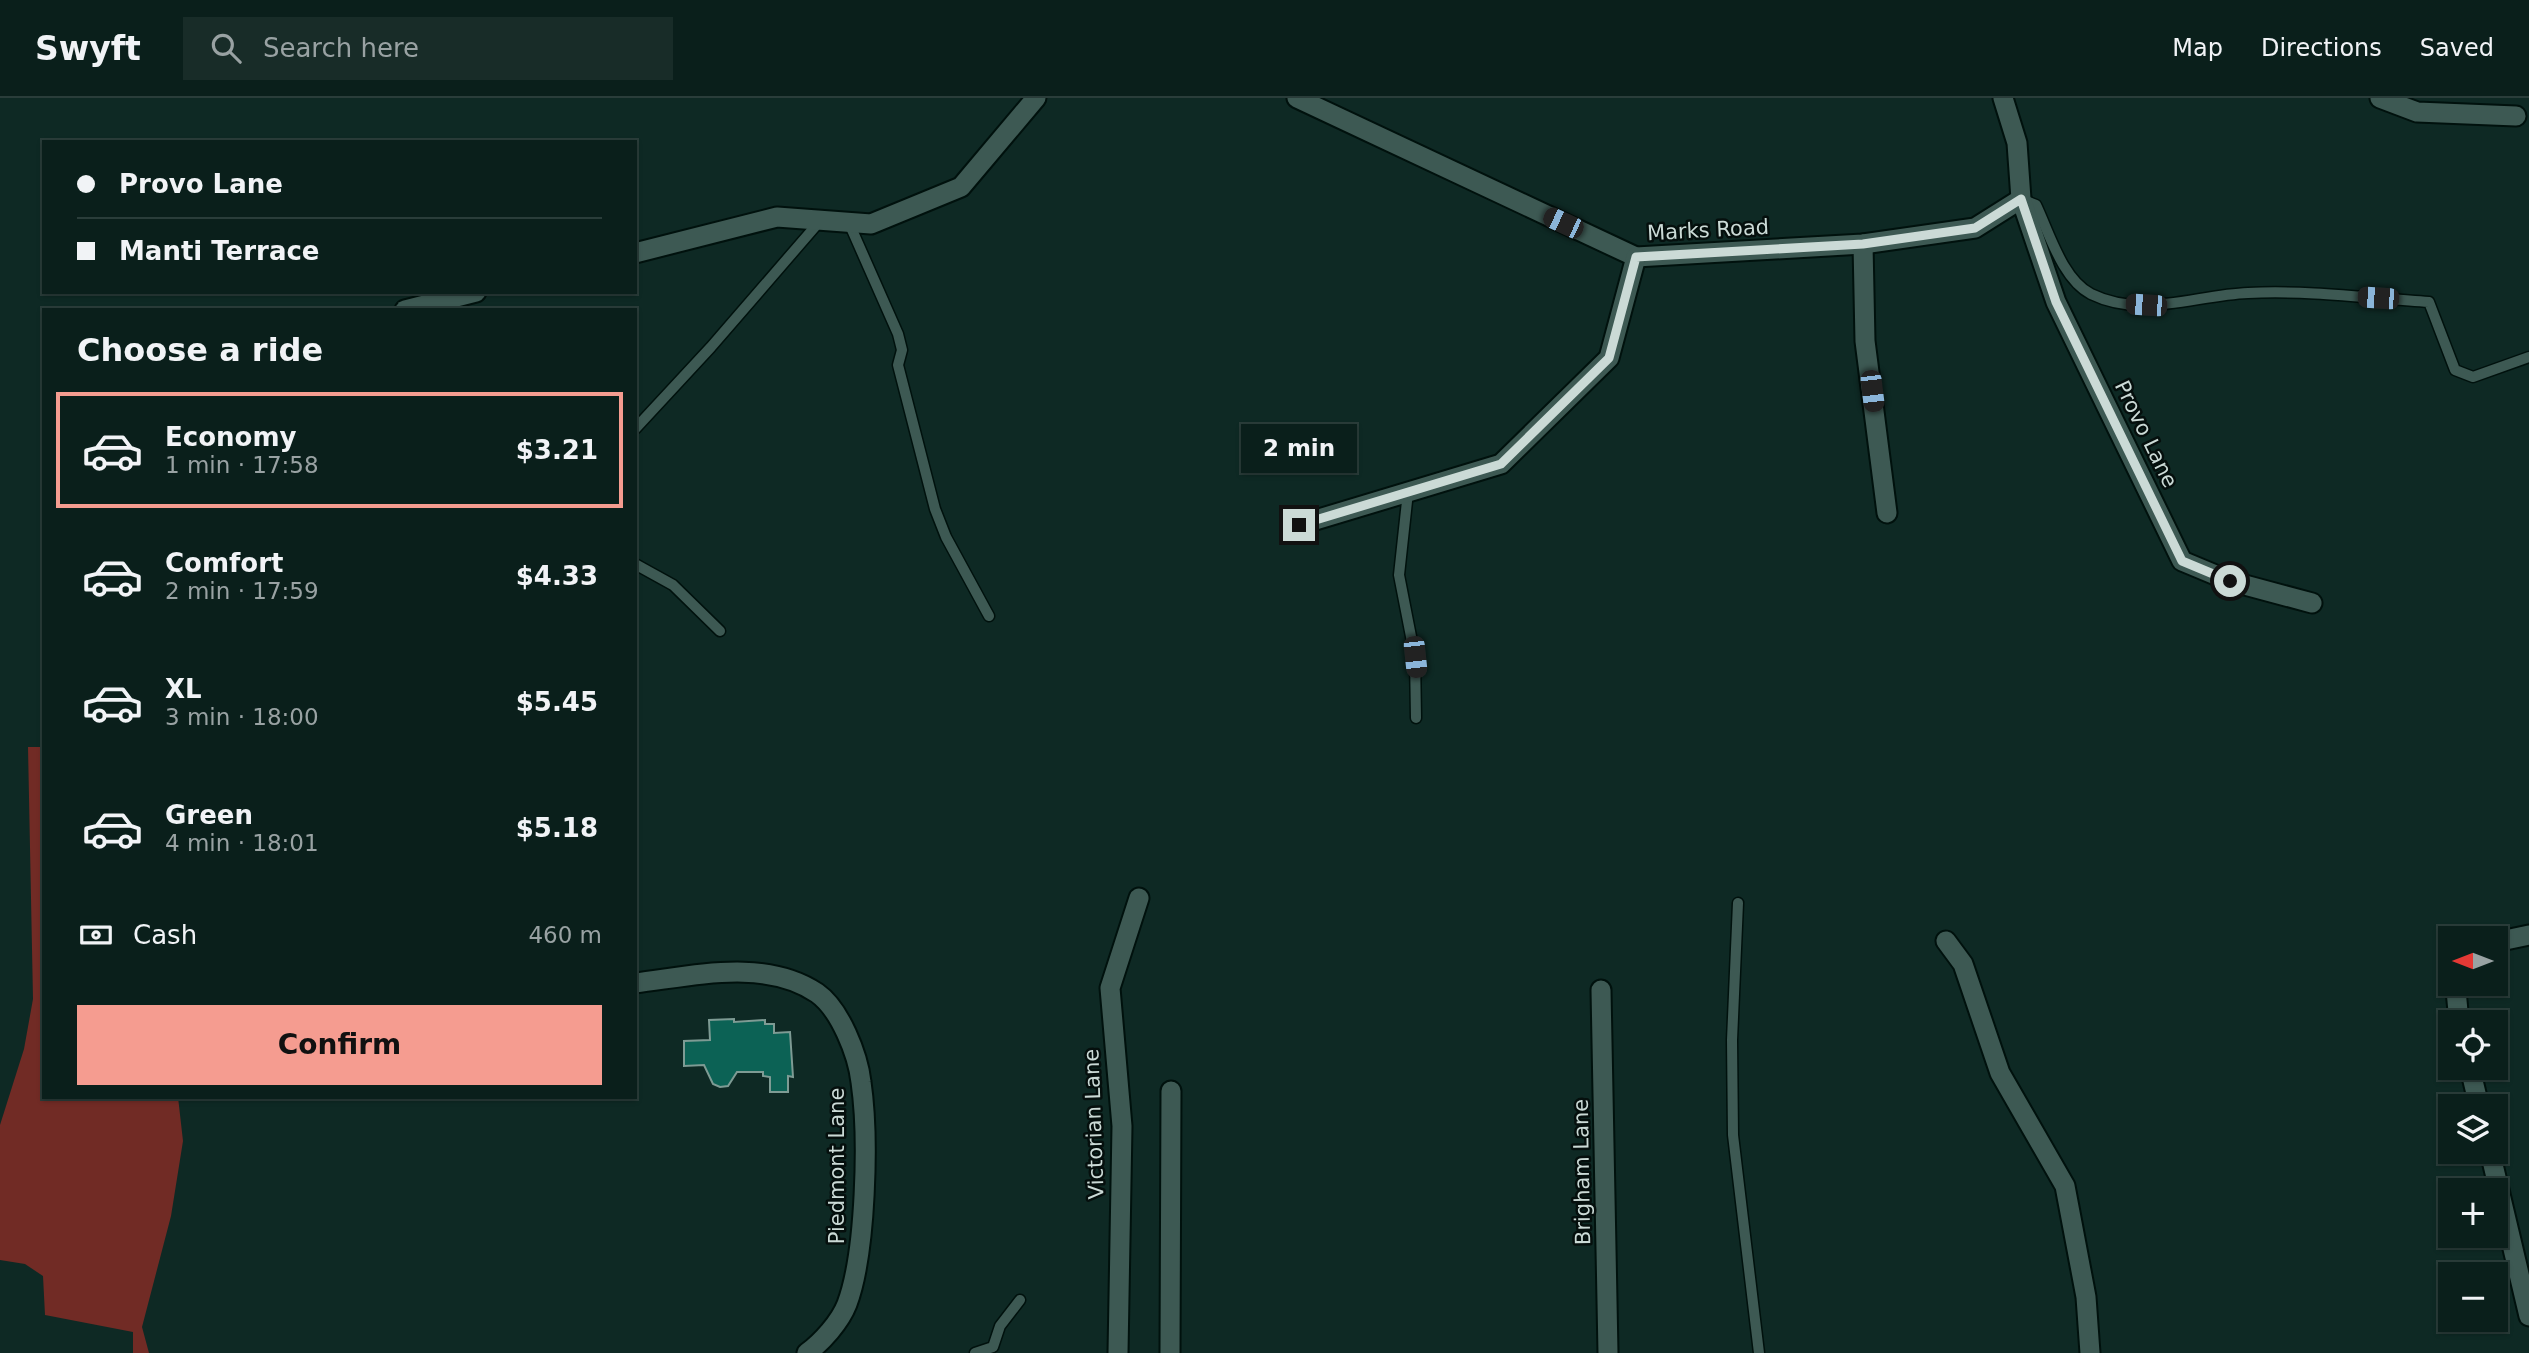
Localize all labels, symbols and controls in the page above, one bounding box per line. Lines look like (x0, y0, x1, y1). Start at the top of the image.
search box (183, 17, 673, 80)
text: Swyft (35, 29, 141, 68)
icon: search (207, 29, 245, 67)
text: Search here (263, 33, 419, 63)
text: Map (2172, 34, 2223, 62)
text: Directions (2261, 34, 2382, 62)
text: Saved (2420, 34, 2494, 62)
text: Provo Lane (119, 169, 283, 199)
car (1540, 205, 1587, 241)
street label: Marks Road (1646, 215, 1770, 245)
text: Manti Terrace (119, 236, 319, 266)
car (2357, 286, 2400, 310)
car (2125, 293, 2168, 317)
text: Choose a ride (77, 331, 323, 369)
car (1860, 369, 1885, 413)
street label: Provo Lane (2110, 377, 2182, 491)
icon: car (81, 419, 144, 482)
text: Economy (165, 422, 296, 452)
callout: 2 min (1241, 424, 1357, 472)
text: $3.21 (516, 435, 598, 465)
text: 2 min (1263, 435, 1335, 461)
text: 1 min · 17:58 (165, 452, 319, 478)
route end (1283, 509, 1315, 541)
icon: car (81, 545, 144, 608)
text: Comfort (165, 548, 283, 578)
text: $4.33 (516, 561, 598, 591)
route start (2214, 565, 2246, 597)
text: 2 min · 17:59 (165, 578, 319, 604)
car (1403, 635, 1428, 679)
icon: car (81, 671, 144, 734)
text: XL (165, 674, 202, 704)
text: $5.45 (516, 687, 598, 717)
text: 3 min · 18:00 (165, 704, 319, 730)
icon: car (81, 797, 144, 860)
text: Green (165, 800, 253, 830)
text: $5.18 (516, 813, 598, 843)
text: 4 min · 18:01 (165, 830, 319, 856)
icon: cash (77, 916, 115, 954)
text: Cash (133, 920, 197, 950)
text: 460 m (528, 922, 602, 948)
north arrow (2438, 926, 2508, 996)
map controls (2438, 926, 2508, 1332)
button: Confirm (77, 1005, 602, 1085)
button: locate (2438, 1010, 2508, 1080)
street label: Victorian Lane (1079, 1048, 1109, 1200)
street label: Piedmont Lane (825, 1088, 849, 1244)
button: layers (2438, 1094, 2508, 1164)
street label: Brigham Lane (1569, 1099, 1595, 1245)
button: + (2438, 1178, 2508, 1248)
button: − (2438, 1262, 2508, 1332)

